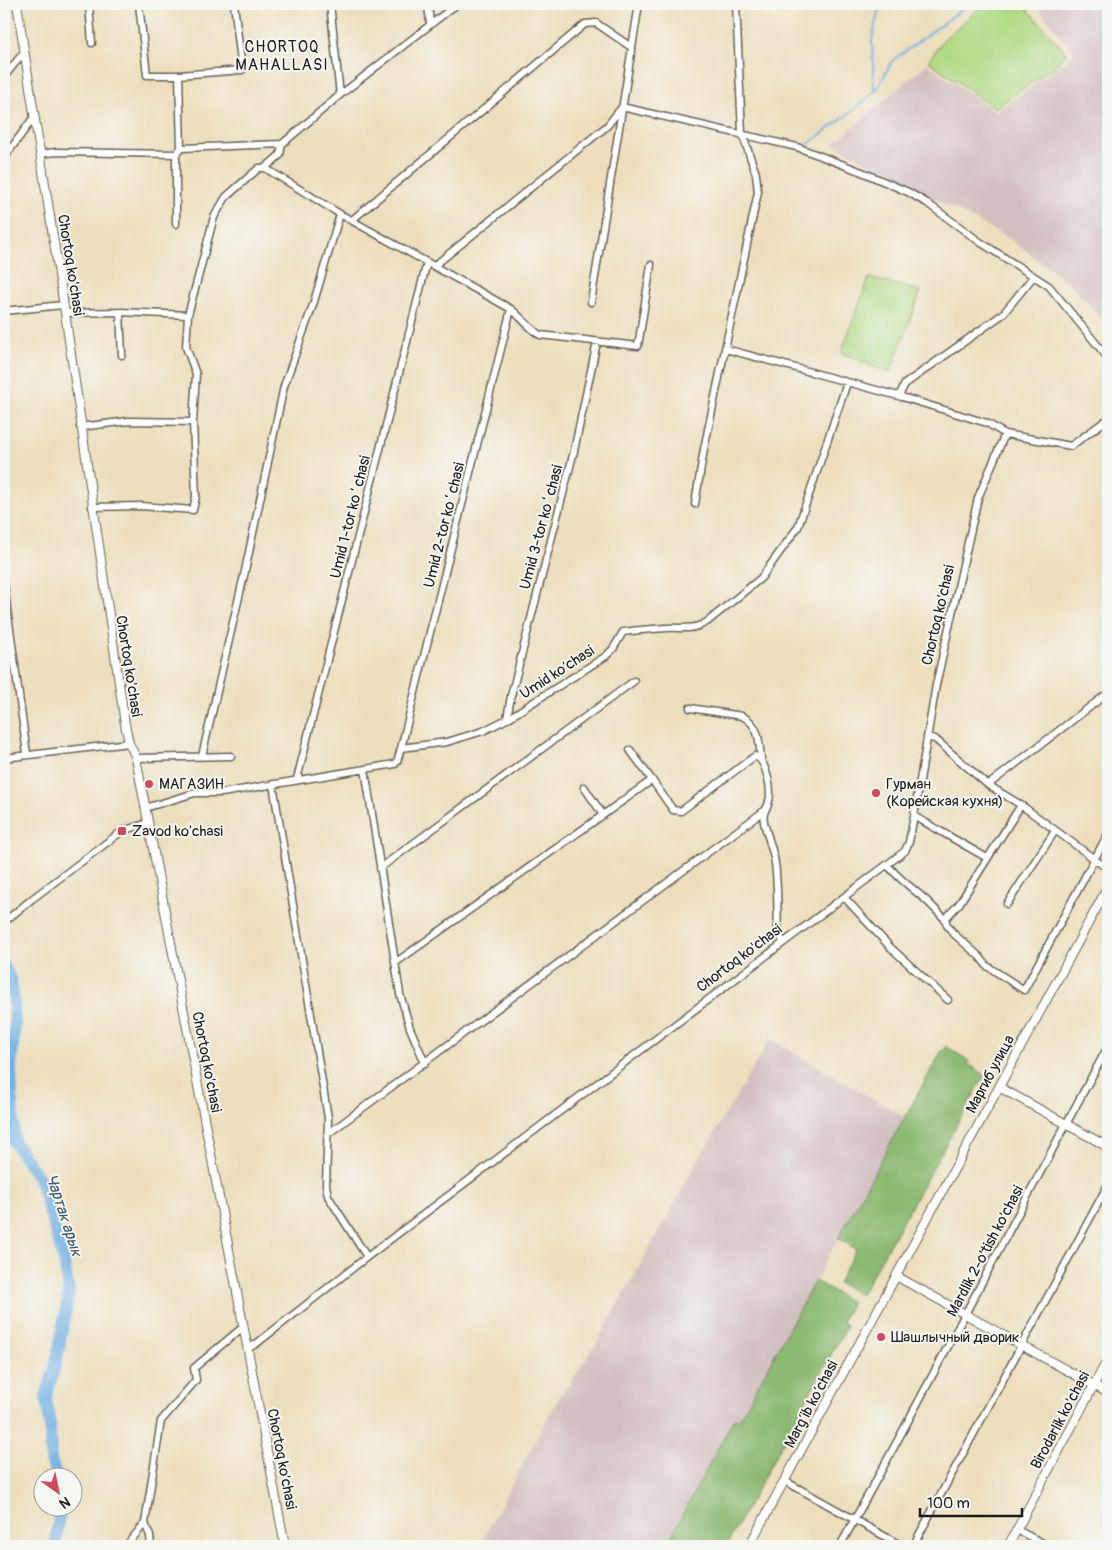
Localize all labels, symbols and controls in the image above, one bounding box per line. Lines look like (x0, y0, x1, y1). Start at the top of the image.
district label: CHORTOQ MAHALLASI (235, 37, 329, 75)
street label: Chortoq ko'chasi (53, 213, 88, 317)
street label: Umid 1-tor koʻchasi (326, 453, 375, 580)
street label: Umid 2-tor koʻchasi (420, 460, 469, 590)
street label: Umid 3-tor koʻchasi (516, 462, 567, 592)
street label: Chortoq ko'chasi (918, 563, 959, 667)
street label: Chortoq ko'chasi (111, 614, 146, 718)
street label: Umid ko‘chasi (516, 641, 598, 704)
place label: МАГАЗИН (159, 775, 224, 794)
place label: Гурман (Корейская кухня) (886, 775, 1003, 811)
marker: МАГАЗИН (143, 778, 155, 790)
marker: Гурман (Корейская кухня) (870, 787, 882, 799)
place label: Zavod ko'chasi (132, 822, 223, 841)
marker: Zavod ko'chasi (116, 825, 128, 837)
street label: Chortoq ko'chasi (693, 920, 786, 997)
street label: Chortoq ko'chasi (187, 1010, 226, 1114)
street label: Маргиб улица (962, 1032, 1019, 1117)
water label: Чартак арык (41, 1172, 87, 1261)
street label: Mardlik 2-o'tish ko'chasi (943, 1182, 1028, 1320)
place label: Шашлычный дворик (891, 1328, 1020, 1347)
marker: Шашлычный дворик (875, 1331, 887, 1343)
street label: Marg‘ib ko‘chasi (780, 1357, 843, 1451)
street label: Birodarlik ko'chasi (1027, 1368, 1094, 1472)
street label: Chortoq ko'chasi (262, 1407, 301, 1511)
north arrow (32, 1468, 82, 1518)
scale bar (920, 1485, 1022, 1517)
text: N (56, 1493, 73, 1512)
text: 100 m (927, 1494, 970, 1513)

